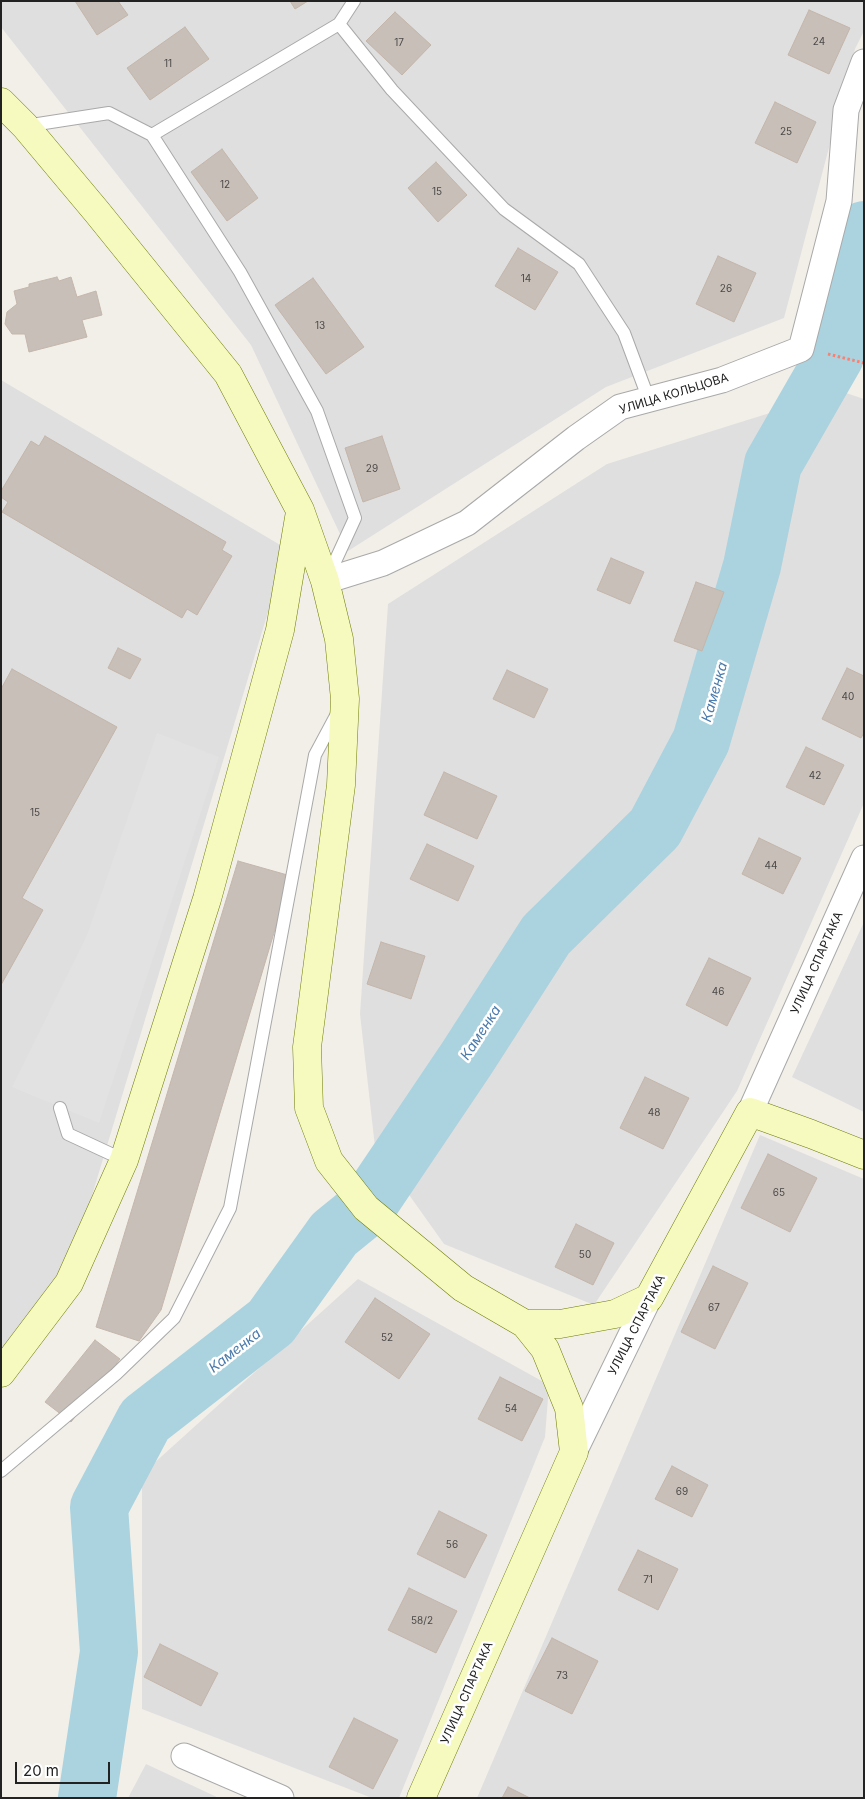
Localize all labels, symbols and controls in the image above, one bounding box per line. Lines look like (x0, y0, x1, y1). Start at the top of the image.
house number: 24 (813, 36, 825, 48)
house number: 17 (394, 37, 404, 49)
house number: 11 (164, 58, 172, 70)
house number: 25 (780, 126, 792, 138)
house number: 12 (220, 179, 230, 191)
house number: 15 (432, 186, 442, 198)
house number: 14 (521, 273, 531, 285)
house number: 26 (720, 283, 732, 295)
house number: 13 (315, 320, 325, 332)
street label: УЛИЦА КОЛЬЦОВА (618, 371, 730, 417)
house number: 29 (366, 463, 378, 475)
water label: Каменка (698, 660, 732, 724)
house number: 40 (842, 691, 854, 703)
house number: 42 (809, 770, 821, 782)
house number: 15 (30, 807, 40, 819)
house number: 44 (765, 860, 777, 872)
street label: УЛИЦА СПАРТАКА (788, 909, 846, 1017)
house number: 46 (712, 986, 724, 998)
water label: Каменка (457, 1003, 505, 1063)
house number: 48 (648, 1107, 660, 1119)
house number: 65 (773, 1187, 785, 1199)
house number: 50 (579, 1249, 591, 1261)
street label: УЛИЦА СПАРТАКА (605, 1272, 669, 1378)
house number: 67 (708, 1302, 720, 1314)
water label: Каменка (206, 1326, 264, 1376)
house number: 52 (381, 1332, 393, 1344)
house number: 54 (505, 1403, 517, 1415)
house number: 69 (676, 1486, 688, 1498)
house number: 56 (446, 1539, 458, 1551)
house number: 71 (643, 1574, 653, 1586)
house number: 58/2 (411, 1615, 433, 1627)
street label: УЛИЦА СПАРТАКА (438, 1639, 496, 1747)
house number: 73 (556, 1670, 568, 1682)
scale bar (18, 1752, 112, 1784)
text: 20 m (23, 1761, 59, 1780)

